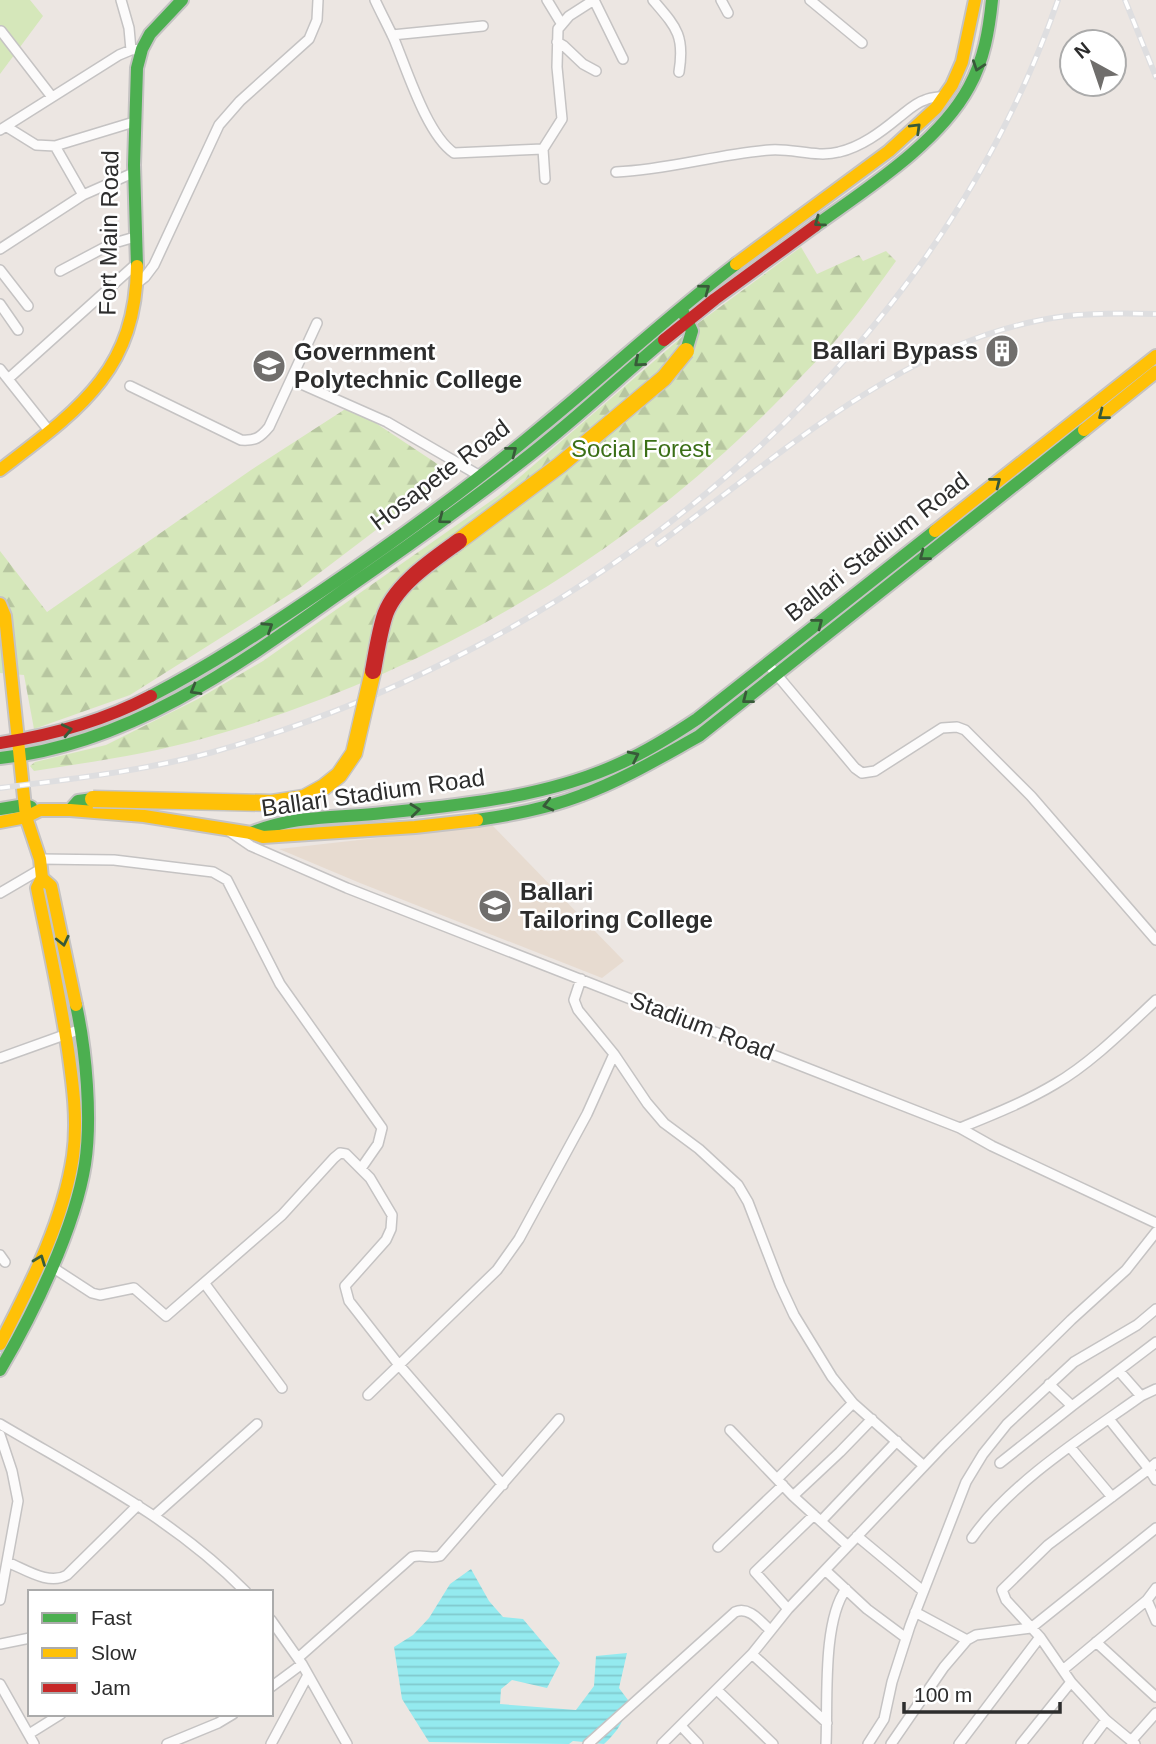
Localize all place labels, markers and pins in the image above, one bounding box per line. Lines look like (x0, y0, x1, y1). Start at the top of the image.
building icon: Ballari Bypass (983, 332, 1021, 370)
place label: Ballari Bypass (813, 337, 978, 364)
place label: Government Polytechnic College (294, 338, 522, 393)
school or university icon: Government Polytechnic College (250, 347, 288, 385)
place label: Ballari Tailoring College (520, 878, 713, 933)
school or university icon: Ballari Tailoring College (476, 887, 514, 925)

